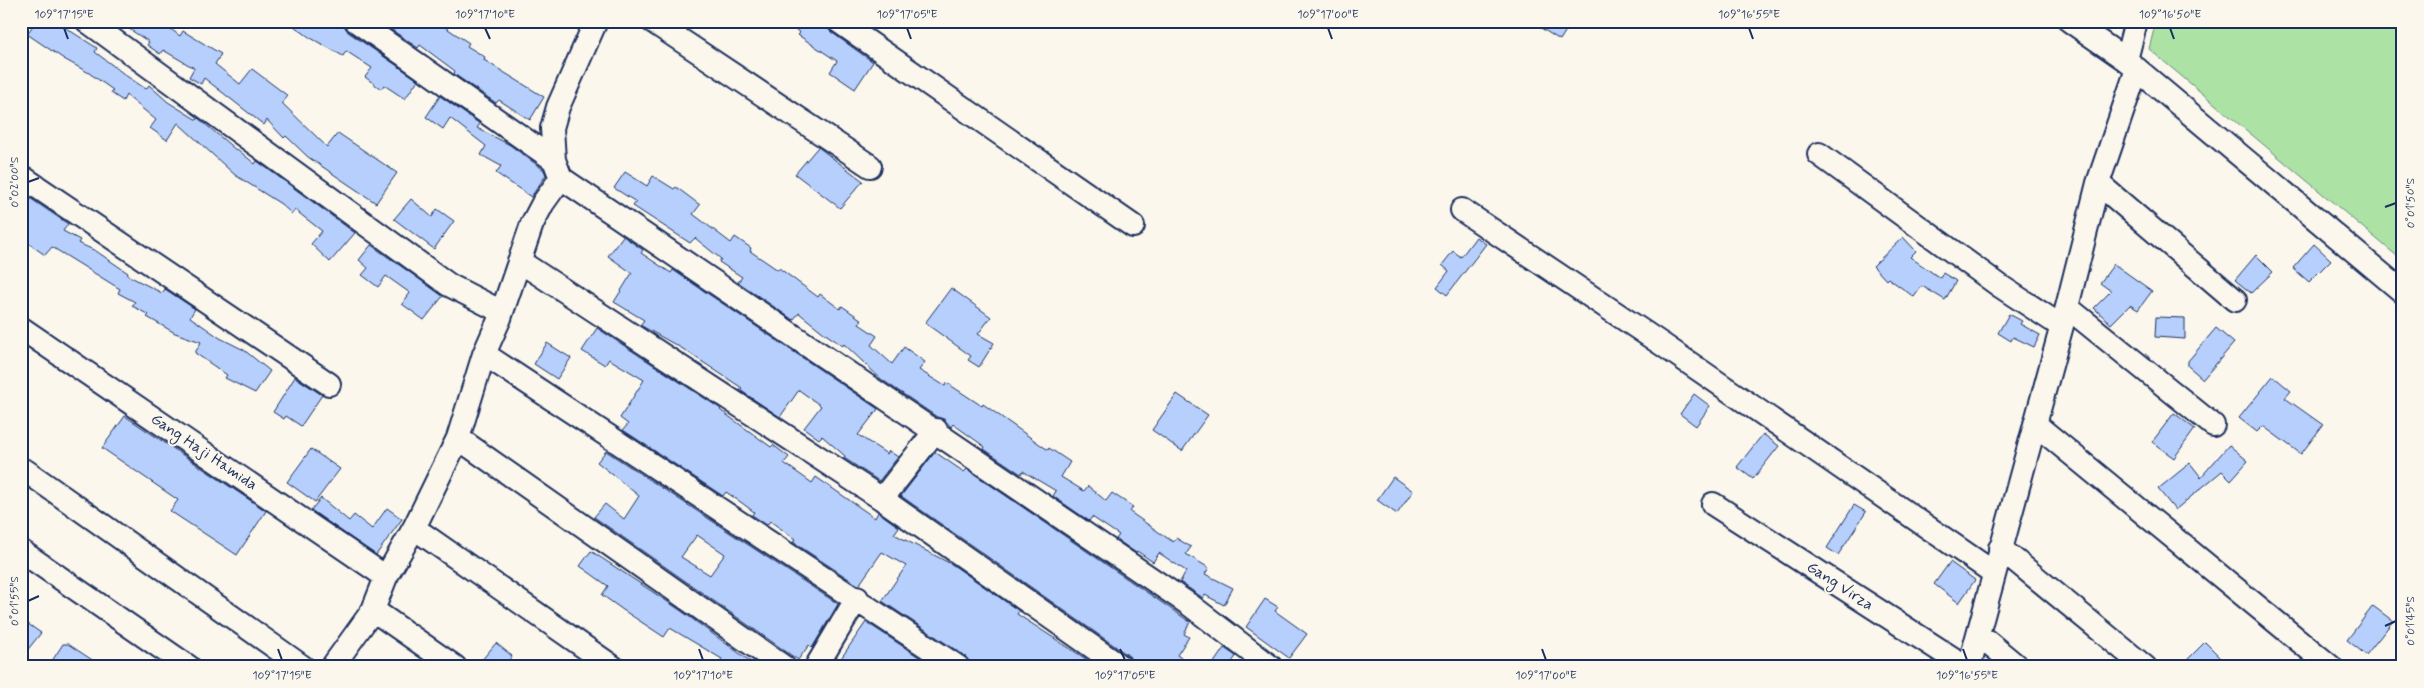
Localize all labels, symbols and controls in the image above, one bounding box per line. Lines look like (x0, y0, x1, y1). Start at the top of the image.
text: 109°17'15"E (34, 7, 94, 23)
text: 109°17'10"E (455, 7, 515, 23)
text: 109°17'05"E (876, 7, 938, 23)
text: 109°17'00"E (1297, 7, 1359, 23)
text: 109°16'55"E (1718, 7, 1780, 23)
text: 109°16'50"E (2139, 7, 2201, 23)
text: 0°02'00"S (7, 156, 23, 207)
text: 0°01'50"S (2403, 178, 2419, 228)
street label: Gang Haji Hamida (146, 409, 262, 496)
street label: Gang Virza (1802, 557, 1878, 616)
text: 0°01'55"S (7, 576, 23, 626)
text: 0°01'45"S (2403, 596, 2419, 646)
text: 109°17'15"E (252, 668, 312, 684)
text: 109°17'10"E (673, 668, 733, 684)
text: 109°17'05"E (1094, 668, 1156, 684)
text: 109°17'00"E (1515, 668, 1577, 684)
text: 109°16'55"E (1936, 668, 1998, 684)

